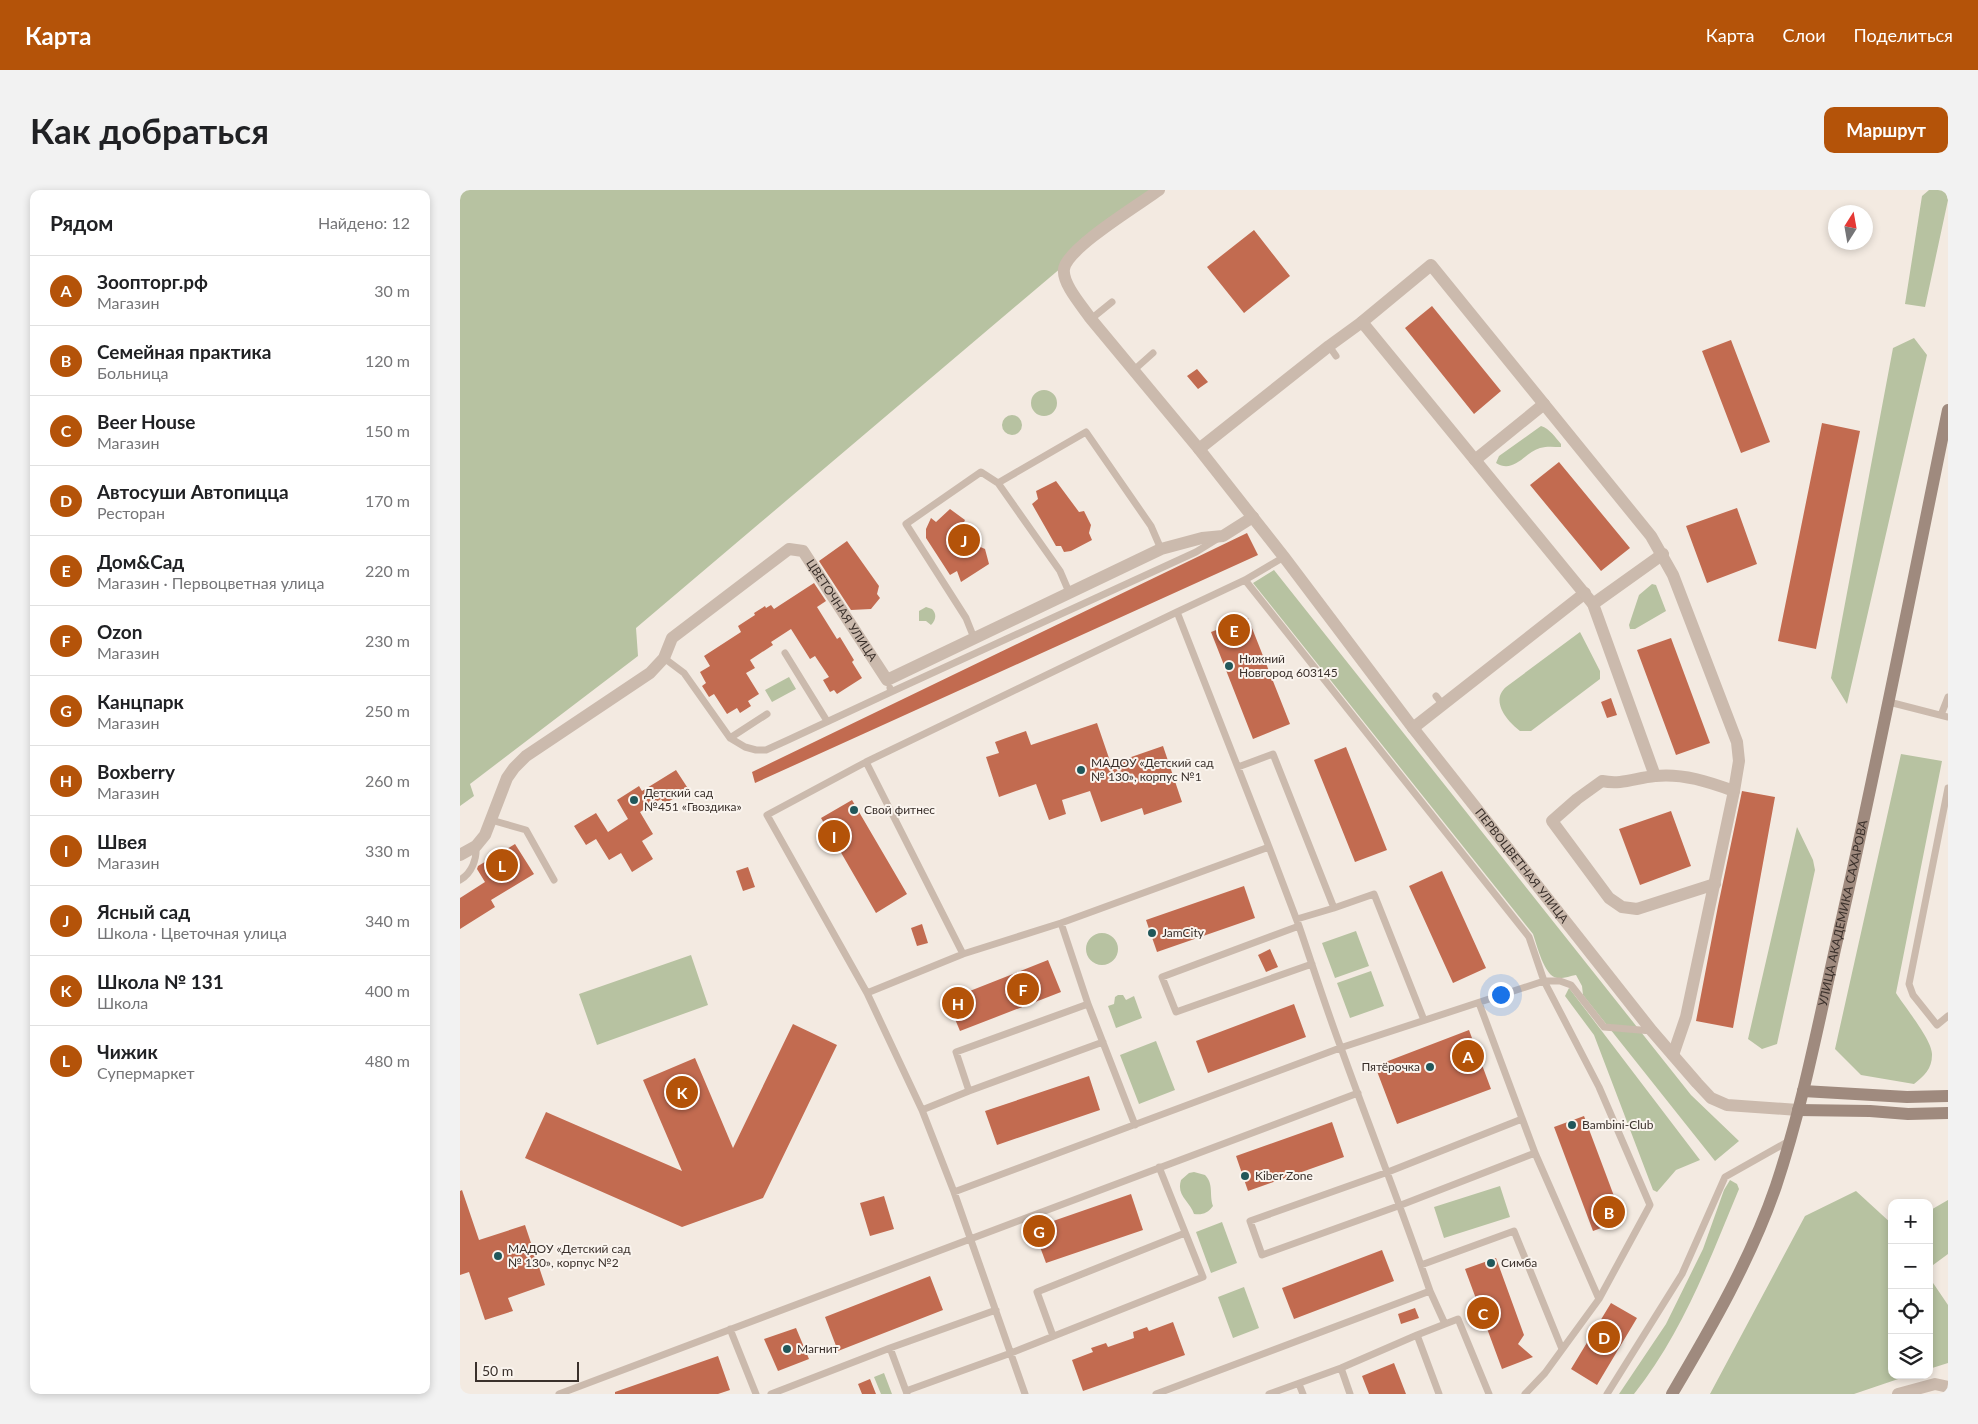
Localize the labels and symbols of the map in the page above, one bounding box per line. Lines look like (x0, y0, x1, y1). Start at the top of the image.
north arrow (1828, 205, 1873, 250)
pin: J (948, 521, 980, 559)
street label: ЦВЕТОЧНАЯ УЛИЦА (803, 556, 881, 665)
pin: E (1218, 611, 1250, 649)
place label: Нижний Новгород 603145 (1239, 651, 1338, 680)
marker: Нижний Новгород 603145 (1223, 660, 1235, 672)
place label: МАДОУ «Детский сад № 130», корпус №1 (1091, 755, 1214, 784)
marker: МАДОУ «Детский сад № 130», корпус №1 (1075, 764, 1087, 776)
place label: Детский сад №451 «Гвоздика» (644, 785, 742, 814)
marker: Детский сад №451 «Гвоздика» (628, 794, 640, 806)
place label: Свой фитнес (864, 802, 935, 817)
marker: Свой фитнес (848, 804, 860, 816)
street label: ПЕРВОЦВЕТНАЯ УЛИЦА (1472, 805, 1573, 927)
pin: I (818, 817, 850, 855)
street label: УЛИЦА АКАДЕМИКА САХАРОВА (1815, 818, 1871, 1008)
pin: L (486, 846, 518, 884)
place label: JamCity (1162, 925, 1205, 940)
marker: JamCity (1146, 927, 1158, 939)
pin: F (1007, 970, 1039, 1008)
your location (1488, 982, 1514, 1008)
pin: H (942, 984, 974, 1022)
pin: A (1452, 1037, 1484, 1075)
place label: Пятёрочка (1361, 1059, 1420, 1074)
marker: Пятёрочка (1424, 1061, 1436, 1073)
pin: K (666, 1073, 698, 1111)
place label: Bambini-Club (1582, 1117, 1654, 1132)
marker: Bambini-Club (1566, 1119, 1578, 1131)
place label: Kiber Zone (1255, 1168, 1313, 1183)
marker: Kiber Zone (1239, 1170, 1251, 1182)
pin: B (1593, 1193, 1625, 1231)
pin: G (1023, 1212, 1055, 1250)
place label: МАДОУ «Детский сад № 130», корпус №2 (508, 1241, 631, 1270)
marker: МАДОУ «Детский сад № 130», корпус №2 (492, 1250, 504, 1262)
place label: Симба (1501, 1255, 1537, 1270)
marker: Симба (1485, 1257, 1497, 1269)
pin: C (1467, 1294, 1499, 1332)
pin: D (1588, 1318, 1620, 1356)
place label: Магнит (797, 1341, 839, 1356)
marker: Магнит (781, 1343, 793, 1355)
scale bar (475, 1359, 579, 1382)

